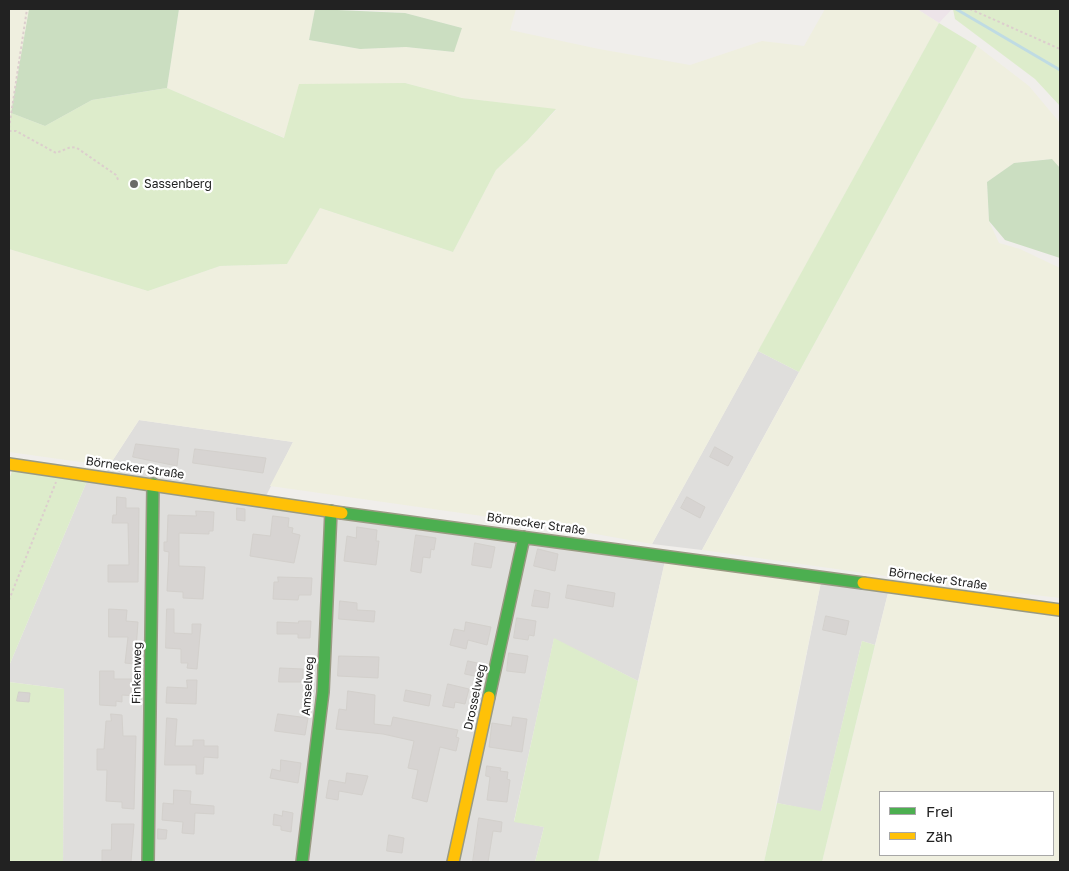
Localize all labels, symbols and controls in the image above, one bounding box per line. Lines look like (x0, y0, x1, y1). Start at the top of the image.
place label: Sassenberg (144, 177, 212, 191)
marker: Sassenberg (128, 178, 140, 190)
street label: Börnecker Straße (85, 454, 185, 482)
street label: Börnecker Straße (486, 510, 586, 538)
street label: Börnecker Straße (888, 565, 988, 593)
street label: Finkenweg (129, 642, 145, 704)
street label: Amselweg (299, 656, 317, 716)
street label: Drosselweg (461, 662, 489, 732)
legend (879, 791, 1054, 856)
text: Frei (926, 802, 953, 820)
text: Zäh (926, 827, 953, 845)

